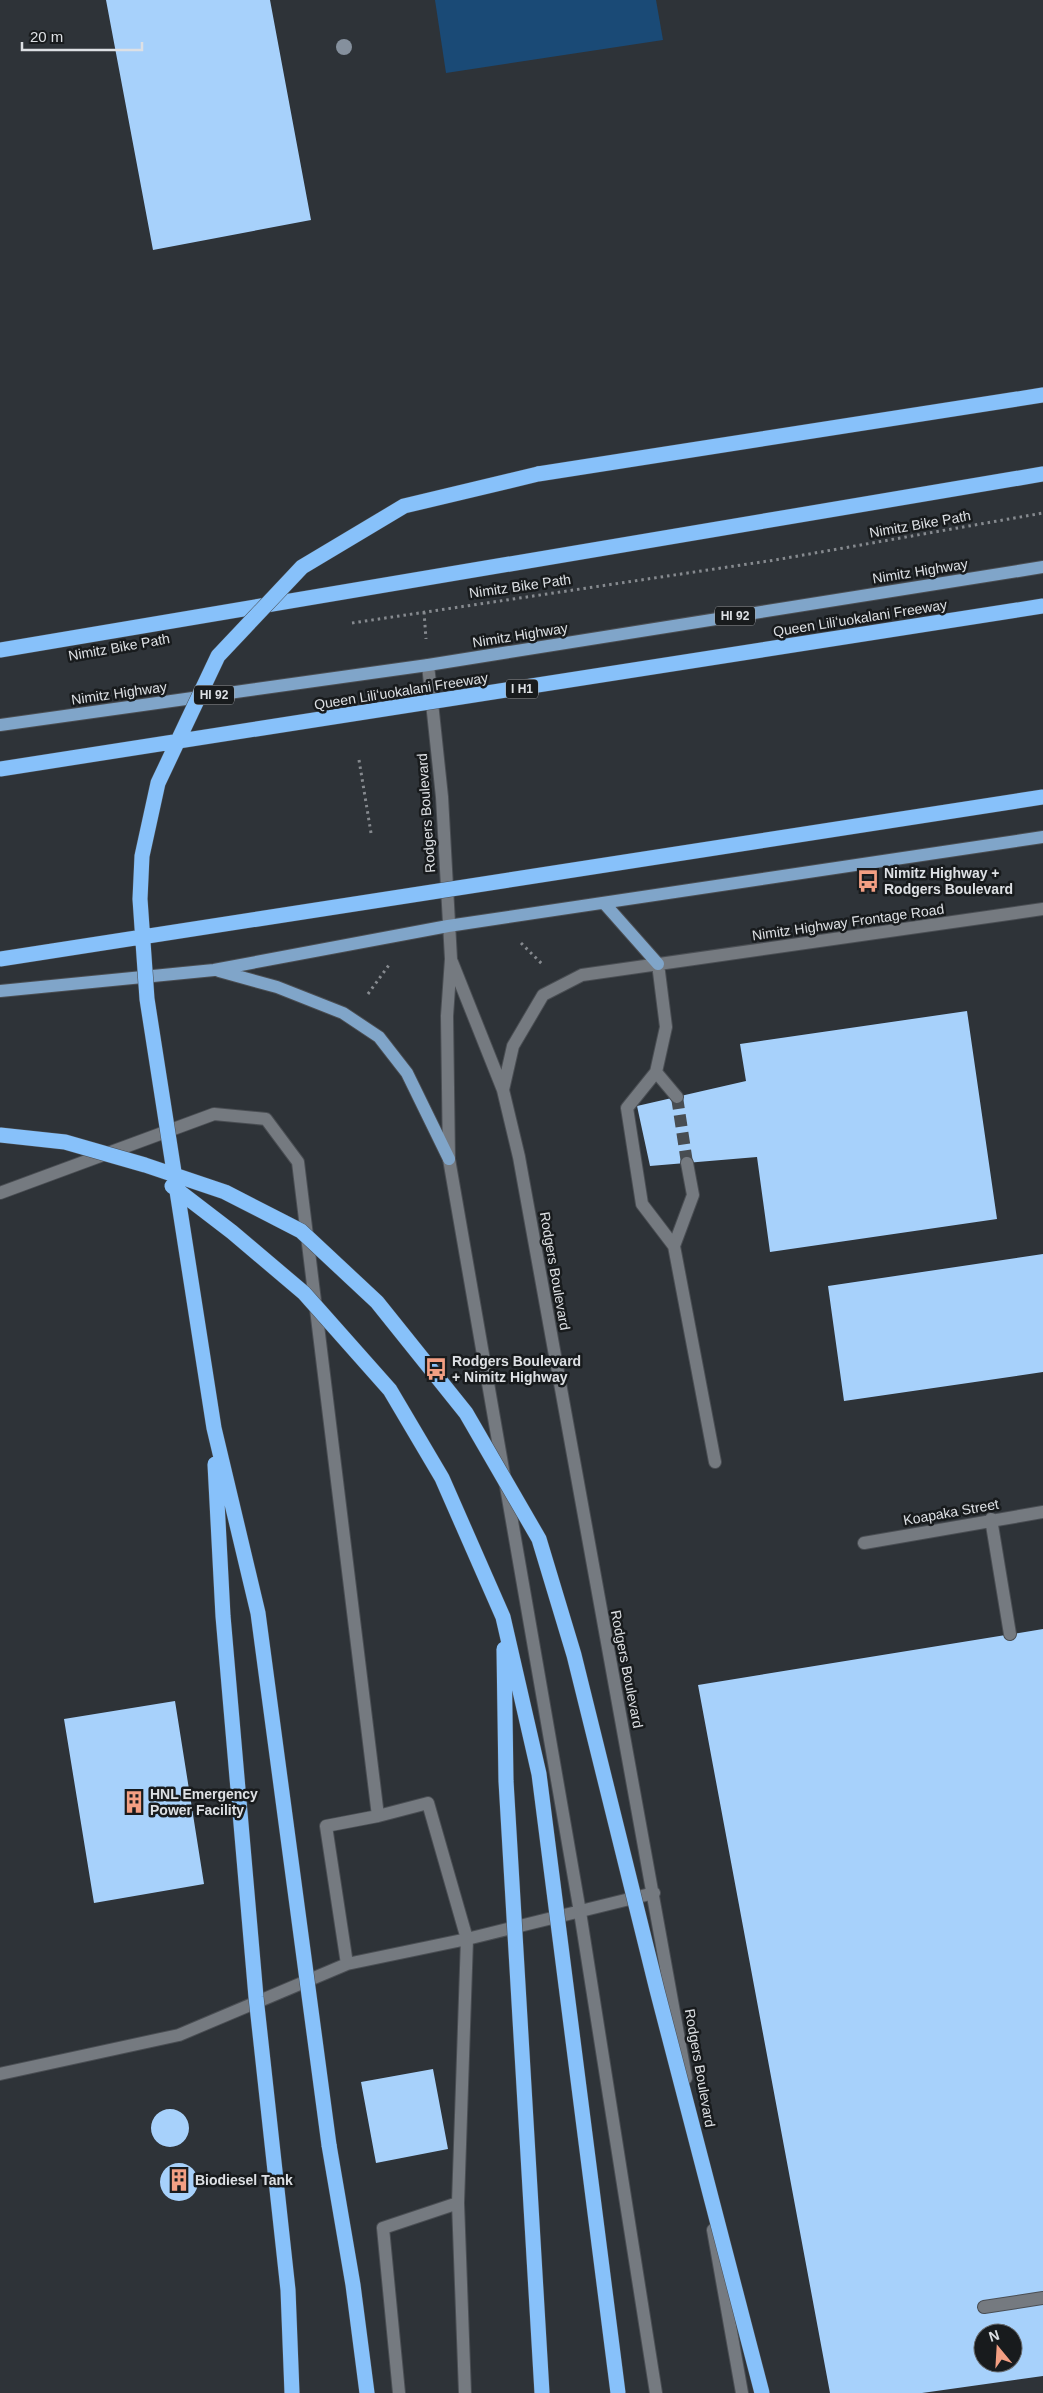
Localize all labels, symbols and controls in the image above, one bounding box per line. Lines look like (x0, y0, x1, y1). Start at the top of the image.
scale bar (22, 20, 142, 52)
text: 20 m (30, 28, 63, 45)
street label: Nimitz Bike Path (868, 507, 972, 541)
street label: Nimitz Highway (871, 556, 969, 586)
street label: Nimitz Bike Path (468, 571, 572, 601)
street label: Queen Liliʻuokalani Freeway (772, 596, 948, 640)
road number: HI 92 (715, 606, 755, 626)
street label: Nimitz Highway (471, 620, 569, 650)
street label: Nimitz Bike Path (67, 630, 171, 664)
street label: Queen Liliʻuokalani Freeway (313, 669, 489, 713)
street label: Nimitz Highway (70, 678, 168, 708)
road number: I H1 (506, 680, 538, 699)
road number: HI 92 (194, 686, 234, 704)
street label: Rodgers Boulevard (414, 753, 438, 873)
place label: Nimitz Highway + Rodgers Boulevard (884, 865, 1013, 897)
bus stop icon: Nimitz Highway + Rodgers Boulevard (855, 868, 881, 894)
street label: Nimitz Highway Frontage Road (751, 901, 945, 943)
street label: Rodgers Boulevard (537, 1211, 573, 1331)
place label: Rodgers Boulevard + Nimitz Highway (452, 1353, 581, 1385)
bus stop icon: Rodgers Boulevard + Nimitz Highway (423, 1356, 449, 1382)
street label: Koapaka Street (902, 1496, 1000, 1528)
street label: Rodgers Boulevard (608, 1609, 646, 1729)
place label: HNL Emergency Power Facility (150, 1786, 258, 1818)
building icon: HNL Emergency Power Facility (121, 1789, 147, 1815)
street label: Rodgers Boulevard (682, 2008, 718, 2128)
building icon: Biodiesel Tank (166, 2167, 192, 2193)
place label: Biodiesel Tank (195, 2172, 293, 2188)
north arrow (973, 2323, 1023, 2373)
text: N (987, 2326, 1001, 2345)

